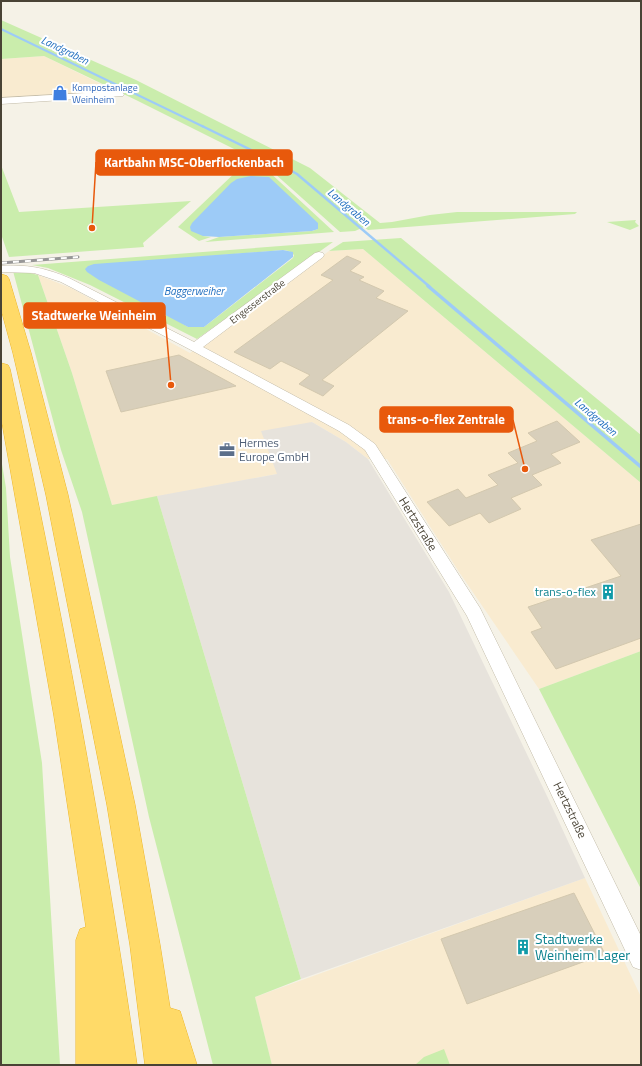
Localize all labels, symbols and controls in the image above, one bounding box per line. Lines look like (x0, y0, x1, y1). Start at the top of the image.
water label: Landgraben (38, 32, 92, 69)
place label: Kompostanlage Weinheim (72, 80, 138, 107)
shop icon: Kompostanlage Weinheim (51, 84, 69, 102)
callout: Kartbahn MSC-Oberflockenbach (96, 150, 292, 175)
text: Kartbahn MSC-Oberflockenbach (104, 152, 284, 172)
water label: Landgraben (324, 184, 374, 230)
street label: Engesserstraße (226, 275, 288, 327)
water label: Baggerweiher (164, 283, 226, 299)
callout: Stadtwerke Weinheim (24, 303, 165, 328)
text: Stadtwerke Weinheim (32, 305, 157, 325)
water label: Landgraben (571, 394, 621, 440)
callout: trans-o-flex Zentrale (380, 407, 513, 432)
text: trans-o-flex Zentrale (387, 409, 505, 429)
place label: Hermes Europe GmbH (239, 433, 309, 466)
office icon: Hermes Europe GmbH (218, 441, 236, 459)
street label: Hertzstraße (394, 493, 443, 555)
place label: trans-o-flex (535, 582, 597, 601)
building icon: trans-o-flex (599, 583, 617, 601)
street label: Hertzstraße (549, 778, 592, 841)
place label: Stadtwerke Weinheim Lager (535, 928, 630, 965)
building icon: Stadtwerke Weinheim Lager (514, 938, 532, 956)

